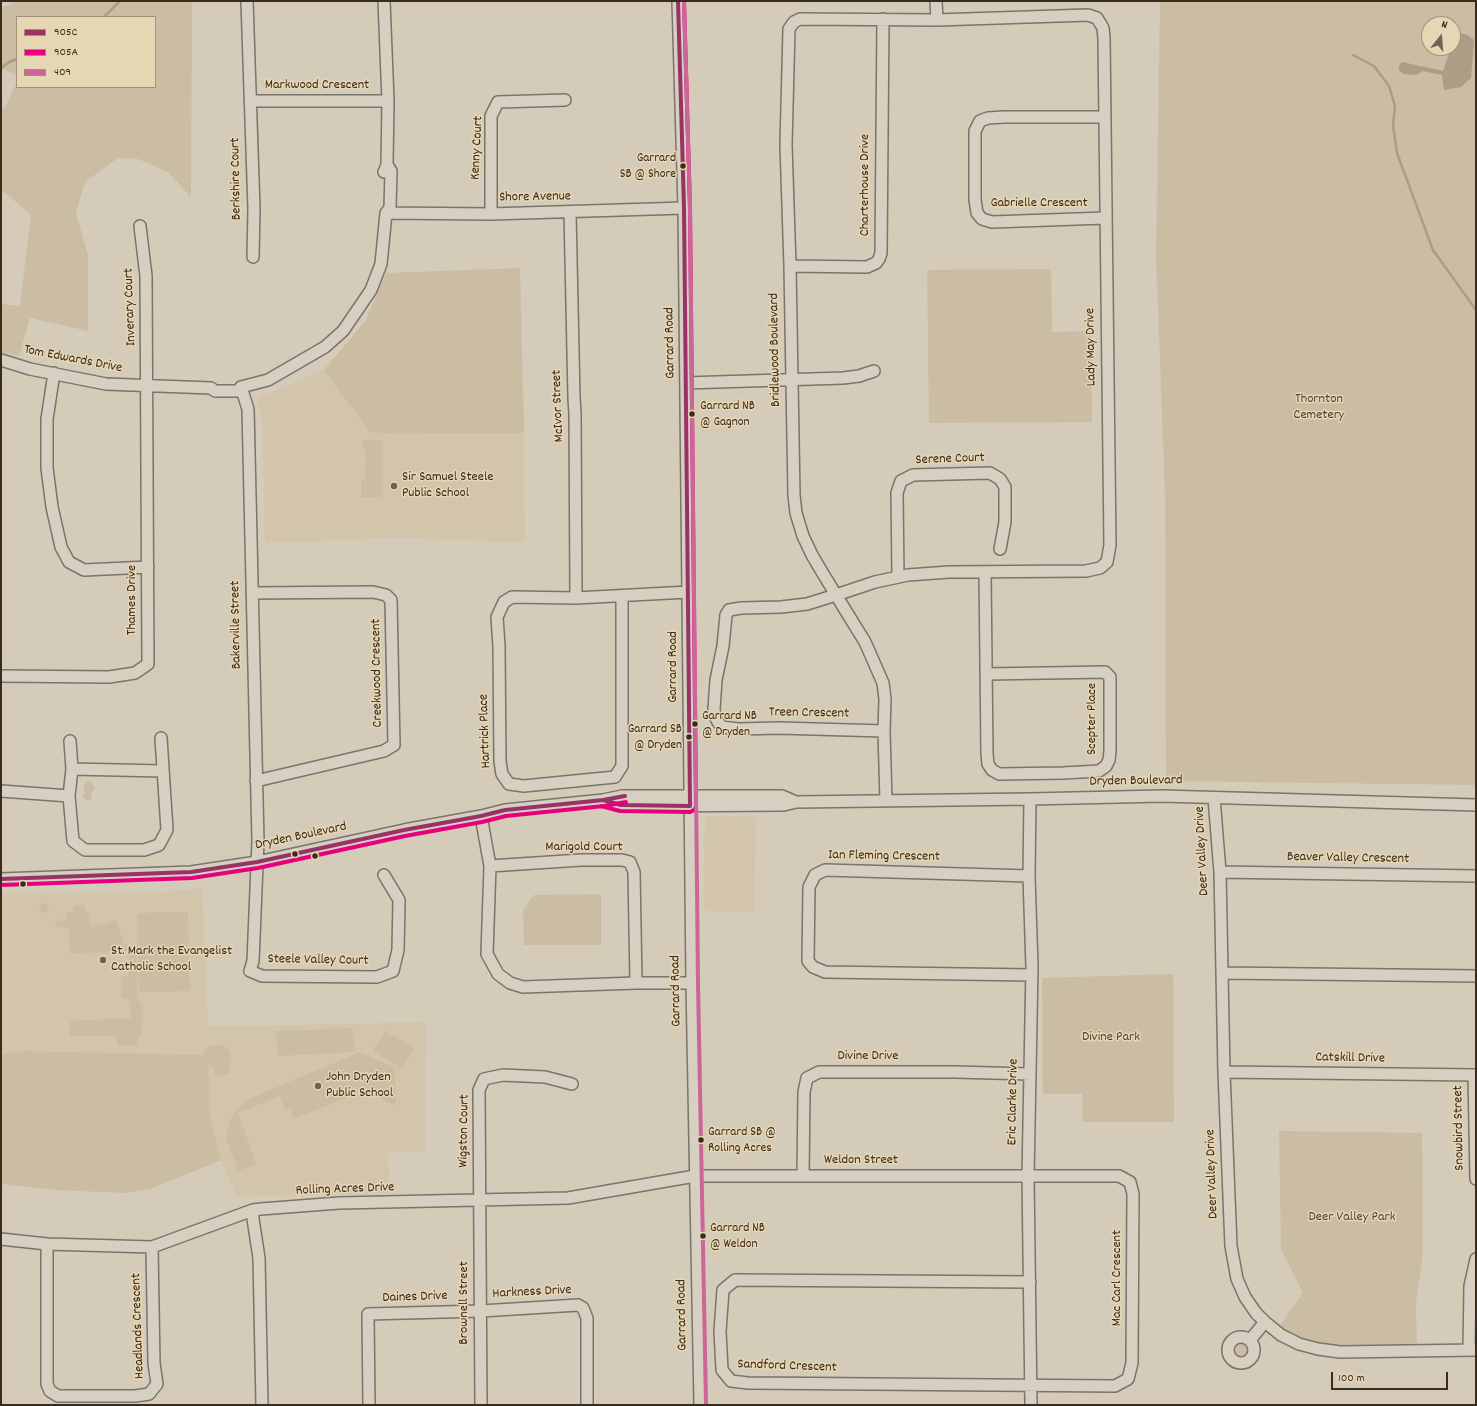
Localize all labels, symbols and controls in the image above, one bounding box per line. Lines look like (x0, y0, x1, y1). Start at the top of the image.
legend (16, 16, 156, 88)
north arrow (1421, 16, 1461, 56)
text: N (1439, 17, 1449, 34)
text: 905C (54, 24, 78, 41)
text: 905A (54, 44, 78, 61)
text: 409 (54, 64, 71, 81)
street label: Markwood Crescent (265, 78, 369, 94)
street label: Kenny Court (468, 116, 488, 180)
street label: Charterhouse Drive (858, 134, 874, 236)
street label: Berkshire Court (228, 138, 246, 220)
place label: Garrard SB @ Shore (620, 151, 676, 182)
marker: Garrard SB @ Shore (678, 161, 688, 171)
street label: Shore Avenue (499, 189, 571, 207)
street label: Gabrielle Crescent (990, 196, 1088, 212)
street label: Inverary Court (121, 268, 141, 346)
street label: Bridlewood Boulevard (767, 293, 785, 407)
street label: Garrard Road (662, 307, 680, 379)
street label: Lady May Drive (1083, 308, 1101, 386)
street label: Tom Edwards Drive (22, 342, 124, 378)
street label: McIvor Street (549, 369, 569, 443)
park label: Thornton Cemetery (1293, 392, 1345, 424)
place label: Garrard NB @ Gagnon (700, 399, 755, 430)
marker: Garrard NB @ Gagnon (687, 409, 697, 419)
street label: Serene Court (915, 450, 985, 470)
place label: Sir Samuel Steele Public School (402, 470, 493, 502)
marker: Sir Samuel Steele Public School (389, 481, 399, 491)
street label: Thames Drive (125, 565, 141, 635)
street label: Bakerville Street (228, 580, 246, 670)
street label: Creekwood Crescent (369, 618, 387, 728)
street label: Garrard Road (666, 631, 682, 703)
street label: Scepter Place (1085, 683, 1101, 755)
street label: Hartrick Place (476, 693, 496, 769)
street label: Treen Crescent (769, 705, 849, 723)
place label: Garrard NB @ Dryden (702, 709, 757, 740)
marker: Garrard NB @ Dryden (690, 719, 700, 729)
place label: Garrard SB @ Dryden (628, 722, 682, 753)
marker: Garrard SB @ Dryden (684, 732, 694, 742)
street label: Dryden Boulevard (1089, 773, 1183, 791)
street label: Deer Valley Drive (1192, 806, 1214, 896)
street label: Dryden Boulevard (254, 819, 348, 855)
street label: Marigold Court (545, 840, 623, 856)
street label: Ian Fleming Crescent (828, 848, 940, 866)
unlabelled marker (290, 849, 300, 859)
street label: Beaver Valley Crescent (1287, 850, 1409, 868)
unlabelled marker (310, 851, 320, 861)
unlabelled marker (18, 879, 28, 889)
place label: St. Mark the Evangelist Catholic School (111, 944, 232, 976)
street label: Steele Valley Court (267, 952, 369, 970)
marker: St. Mark the Evangelist Catholic School (98, 955, 108, 965)
street label: Garrard Road (668, 955, 686, 1027)
park label: Divine Park (1082, 1030, 1140, 1046)
street label: Divine Drive (838, 1049, 898, 1065)
street label: Catskill Drive (1315, 1050, 1385, 1068)
street label: Eric Clarke Drive (1005, 1058, 1023, 1146)
place label: John Dryden Public School (326, 1070, 393, 1102)
marker: John Dryden Public School (313, 1081, 323, 1091)
street label: Snowbird Street (1451, 1085, 1469, 1171)
street label: Wigston Court (456, 1094, 474, 1168)
place label: Garrard SB @ Rolling Acres (708, 1125, 776, 1156)
street label: Deer Valley Drive (1203, 1129, 1223, 1219)
marker: Garrard SB @ Rolling Acres (696, 1135, 706, 1145)
street label: Weldon Street (824, 1153, 898, 1169)
street label: Rolling Acres Drive (295, 1180, 395, 1200)
park label: Deer Valley Park (1309, 1210, 1395, 1226)
place label: Garrard NB @ Weldon (710, 1221, 765, 1252)
street label: Mac Carl Crescent (1110, 1230, 1126, 1326)
marker: Garrard NB @ Weldon (698, 1231, 708, 1241)
street label: Brownell Street (457, 1261, 473, 1345)
street label: Headlands Crescent (129, 1273, 149, 1379)
street label: Garrard Road (674, 1279, 692, 1351)
street label: Harkness Drive (492, 1283, 572, 1303)
street label: Daines Drive (382, 1288, 448, 1308)
street label: Sandford Crescent (737, 1357, 837, 1377)
scale bar (1333, 1364, 1450, 1390)
text: 100 m (1338, 1370, 1365, 1387)

